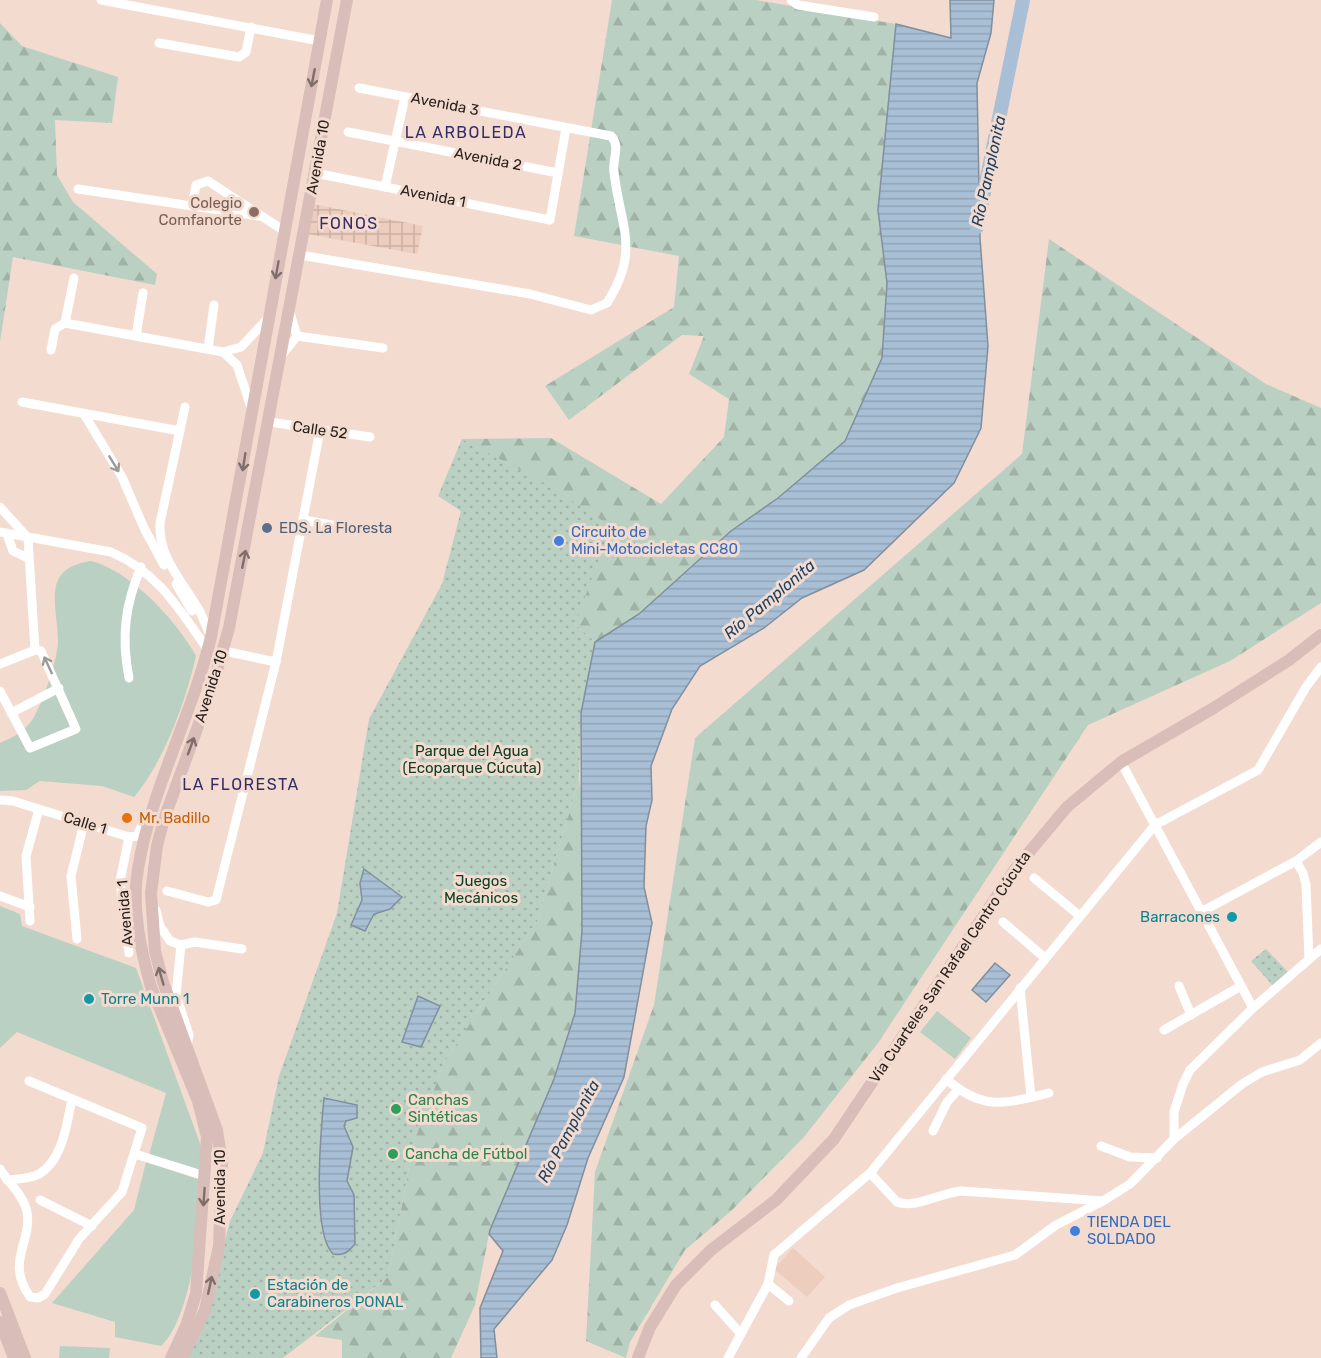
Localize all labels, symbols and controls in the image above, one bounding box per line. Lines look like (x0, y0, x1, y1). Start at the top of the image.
one-way arrow (307, 68, 318, 87)
street label: Avenida 3 (410, 89, 480, 119)
water label: Río Pamplonita (967, 114, 1010, 228)
street label: Avenida 10 (303, 118, 333, 196)
district label: LA ARBOLEDA (405, 123, 527, 142)
street label: Avenida 2 (453, 144, 523, 174)
street label: Avenida 1 (399, 181, 467, 211)
place label: Colegio Comfanorte (159, 194, 242, 229)
marker: Colegio Comfanorte (247, 205, 261, 219)
district label: FONOS (319, 214, 379, 233)
one-way arrow (271, 259, 282, 279)
street label: Calle 52 (291, 417, 349, 443)
one-way arrow (239, 452, 250, 471)
one-way arrow (109, 455, 121, 472)
place label: EDS. La Floresta (279, 519, 392, 537)
marker: EDS. La Floresta (260, 521, 274, 535)
place label: Circuito de Mini-Motocicletas CC80 (571, 523, 738, 558)
marker: Circuito de Mini-Motocicletas CC80 (552, 534, 566, 548)
one-way arrow (239, 549, 250, 569)
water label: Río Pamplonita (720, 556, 819, 643)
street label: Avenida 10 (191, 647, 231, 725)
one-way arrow (41, 656, 53, 674)
one-way arrow (186, 737, 197, 756)
park label: Parque del Agua (Ecoparque Cúcuta) (403, 742, 541, 777)
district label: LA FLORESTA (182, 775, 300, 794)
street label: Calle 1 (61, 808, 109, 838)
place label: Mr. Badillo (139, 809, 210, 827)
marker: Mr. Badillo (120, 811, 134, 825)
street label: Vía Cuarteles San Rafael Centro Cúcuta (865, 848, 1035, 1086)
park label: Juegos Mecánicos (444, 872, 518, 907)
street label: Avenida 1 (113, 879, 137, 947)
place label: Barracones (1140, 908, 1220, 926)
marker: Barracones (1225, 910, 1239, 924)
one-way arrow (155, 967, 166, 986)
place label: Torre Munn 1 (101, 990, 189, 1008)
marker: Torre Munn 1 (82, 992, 96, 1006)
water label: Río Pamplonita (534, 1077, 603, 1186)
place label: Canchas Sintéticas (408, 1091, 478, 1126)
marker: Canchas Sintéticas (389, 1102, 403, 1116)
place label: Cancha de Fútbol (405, 1145, 527, 1163)
marker: Cancha de Fútbol (386, 1147, 400, 1161)
street label: Avenida 10 (211, 1149, 229, 1225)
one-way arrow (198, 1186, 209, 1206)
place label: TIENDA DEL SOLDADO (1087, 1213, 1171, 1248)
marker: TIENDA DEL SOLDADO (1068, 1224, 1082, 1238)
one-way arrow (205, 1276, 216, 1296)
place label: Estación de Carabineros PONAL (267, 1276, 404, 1311)
marker: Estación de Carabineros PONAL (248, 1287, 262, 1301)

